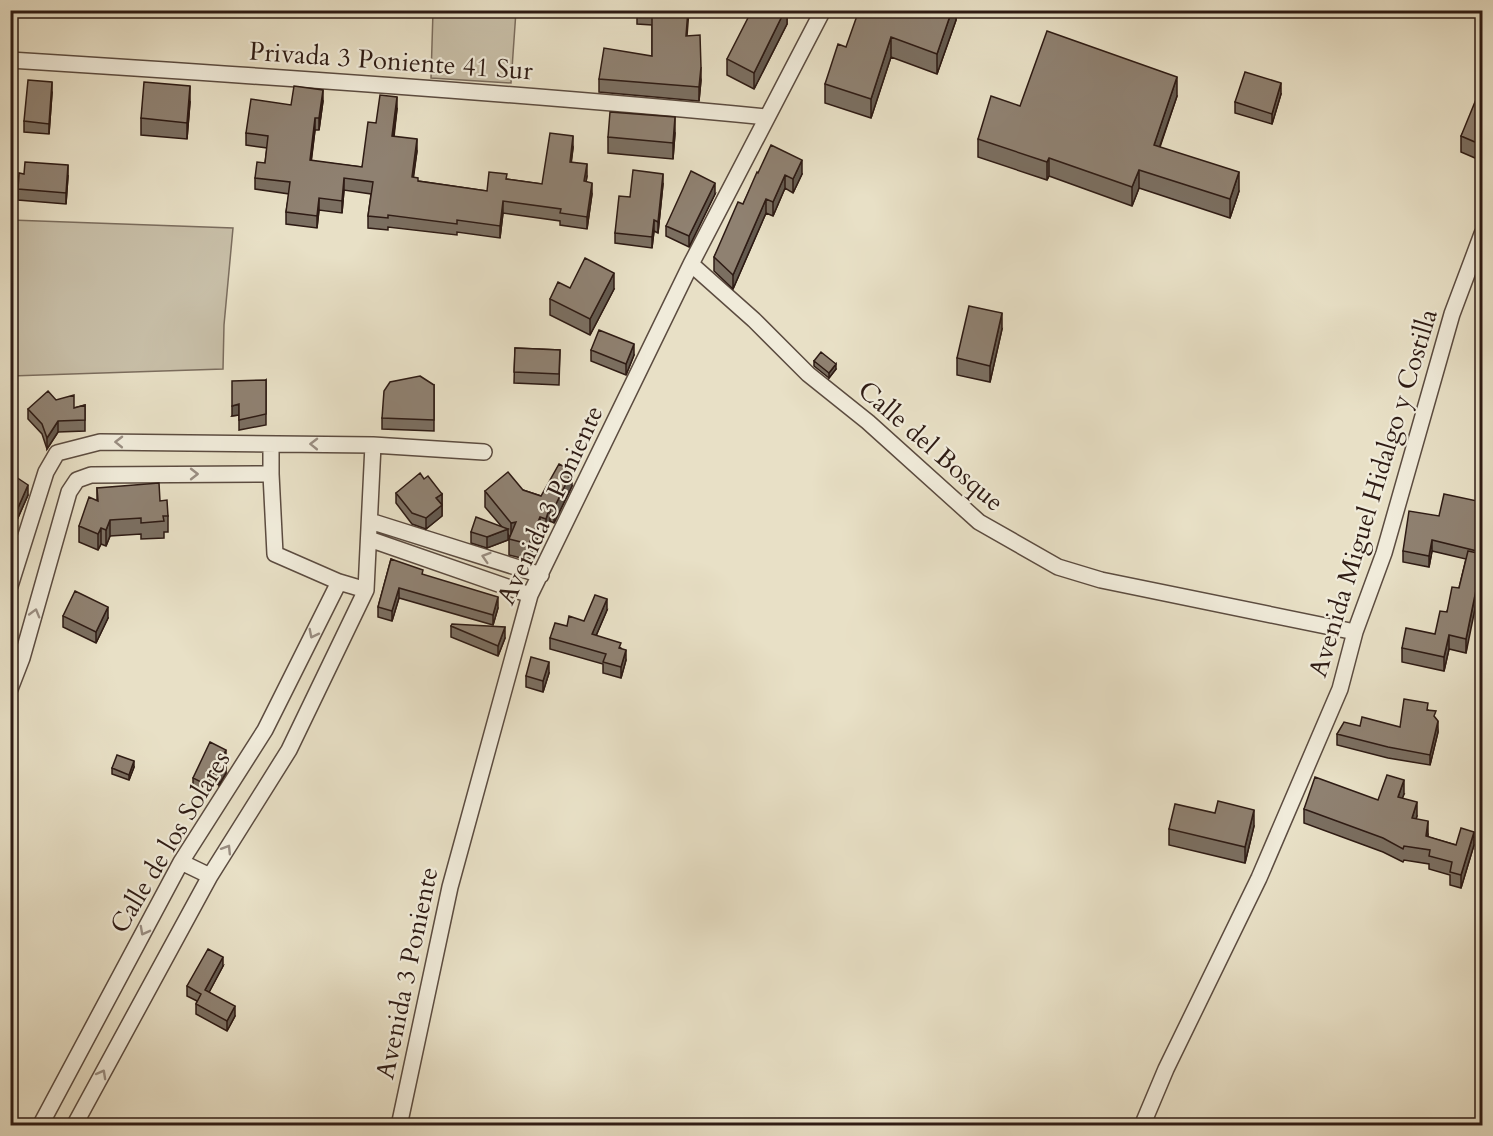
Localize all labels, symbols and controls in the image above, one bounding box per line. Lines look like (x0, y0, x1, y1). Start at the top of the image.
street label: Privada 3 Poniente 41 Sur (248, 34, 535, 88)
street label: Avenida Miguel Hidalgo y Costilla (1300, 305, 1446, 681)
street label: Calle del Bosque (851, 373, 1011, 519)
street label: Avenida 3 Poniente (488, 400, 612, 610)
one-way arrow (115, 436, 124, 449)
one-way arrow (310, 438, 319, 451)
one-way arrow (189, 468, 198, 480)
one-way arrow (481, 552, 492, 565)
one-way arrow (28, 608, 40, 619)
one-way arrow (309, 628, 320, 639)
street label: Calle de los Solares (102, 744, 238, 940)
one-way arrow (219, 844, 230, 855)
street label: Avenida 3 Poniente (367, 864, 447, 1082)
one-way arrow (140, 925, 151, 936)
one-way arrow (95, 1070, 106, 1080)

